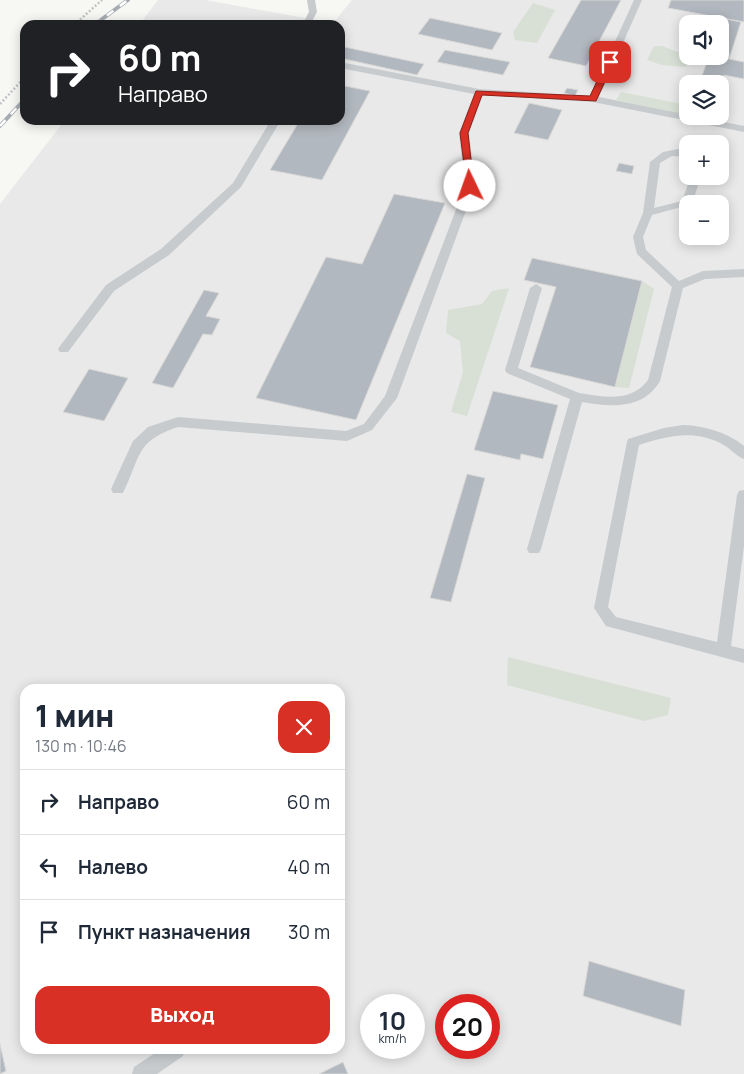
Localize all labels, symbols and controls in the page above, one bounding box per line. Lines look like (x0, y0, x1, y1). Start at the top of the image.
map controls (679, 15, 729, 245)
button: sound (679, 15, 729, 65)
text: 60 m (118, 34, 201, 82)
icon: right (35, 40, 100, 105)
pin (589, 41, 631, 83)
icon: arrive (596, 48, 624, 76)
button: layers (679, 75, 729, 125)
text: Направо (118, 79, 208, 109)
button: + (679, 135, 729, 185)
position arrow (443, 159, 495, 211)
button: − (679, 195, 729, 245)
text: 1 мин (35, 695, 114, 736)
button: close (278, 701, 330, 753)
text: 130 m · 10:46 (35, 735, 127, 757)
icon: right (35, 788, 63, 816)
text: Направо (78, 789, 159, 815)
text: 60 m (287, 789, 330, 815)
icon: left (35, 853, 63, 881)
text: Налево (78, 854, 148, 880)
text: 40 m (287, 854, 330, 880)
icon: arrive (35, 918, 63, 946)
text: Пункт назначения (78, 919, 251, 945)
text: 30 m (288, 919, 330, 945)
button: Выход (35, 986, 330, 1044)
speed limit sign: 20 (435, 994, 500, 1059)
text: 10 (379, 1003, 406, 1038)
text: km/h (379, 1030, 406, 1047)

